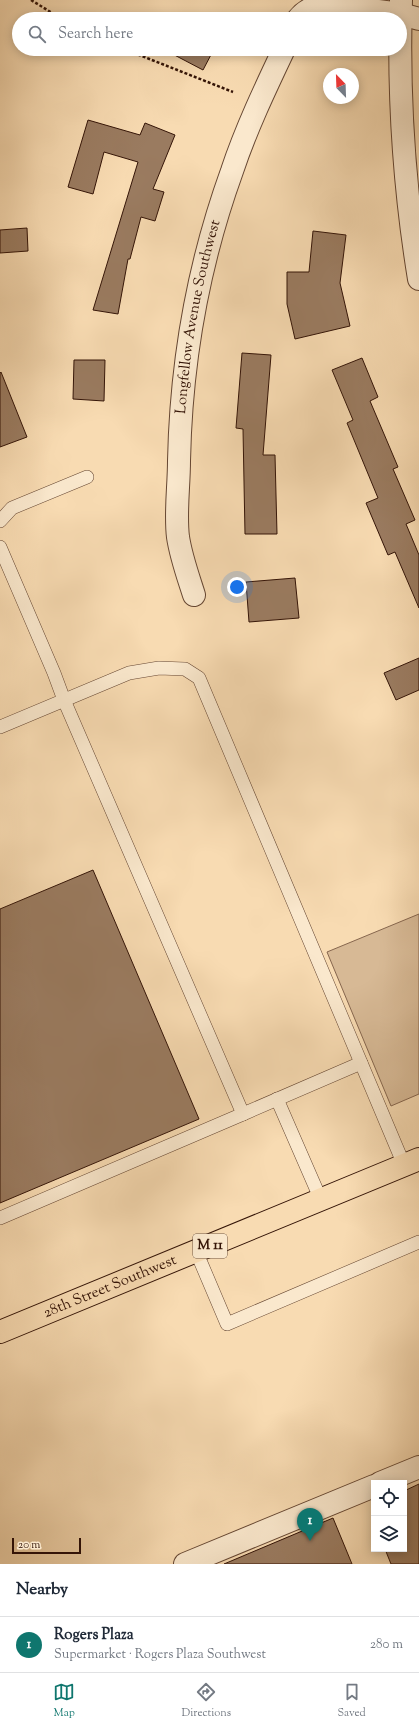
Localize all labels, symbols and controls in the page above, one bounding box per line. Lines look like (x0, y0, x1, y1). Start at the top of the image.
search box (12, 12, 407, 56)
icon: search (26, 23, 48, 45)
text: Search here (58, 24, 133, 45)
north arrow (323, 68, 359, 104)
street label: Longfellow Avenue Southwest (171, 217, 226, 415)
your location (227, 577, 247, 597)
road number: M 11 (193, 1234, 227, 1258)
street label: 28th Street Southwest (40, 1250, 180, 1323)
map controls (371, 1480, 407, 1552)
button: locate (371, 1480, 407, 1516)
pin: 1 (297, 1508, 323, 1541)
button: layers (371, 1516, 407, 1552)
scale bar (12, 1536, 81, 1555)
text: 20 m (18, 1537, 40, 1553)
text: Nearby (16, 1578, 68, 1602)
text: Rogers Plaza (54, 1625, 134, 1646)
text: 1 (27, 1636, 31, 1654)
text: 280 m (370, 1636, 403, 1654)
text: Supermarket · Rogers Plaza Southwest (54, 1646, 266, 1664)
tab: Map (53, 1681, 75, 1721)
tab: Directions (182, 1681, 231, 1721)
tab: Saved (338, 1681, 366, 1721)

